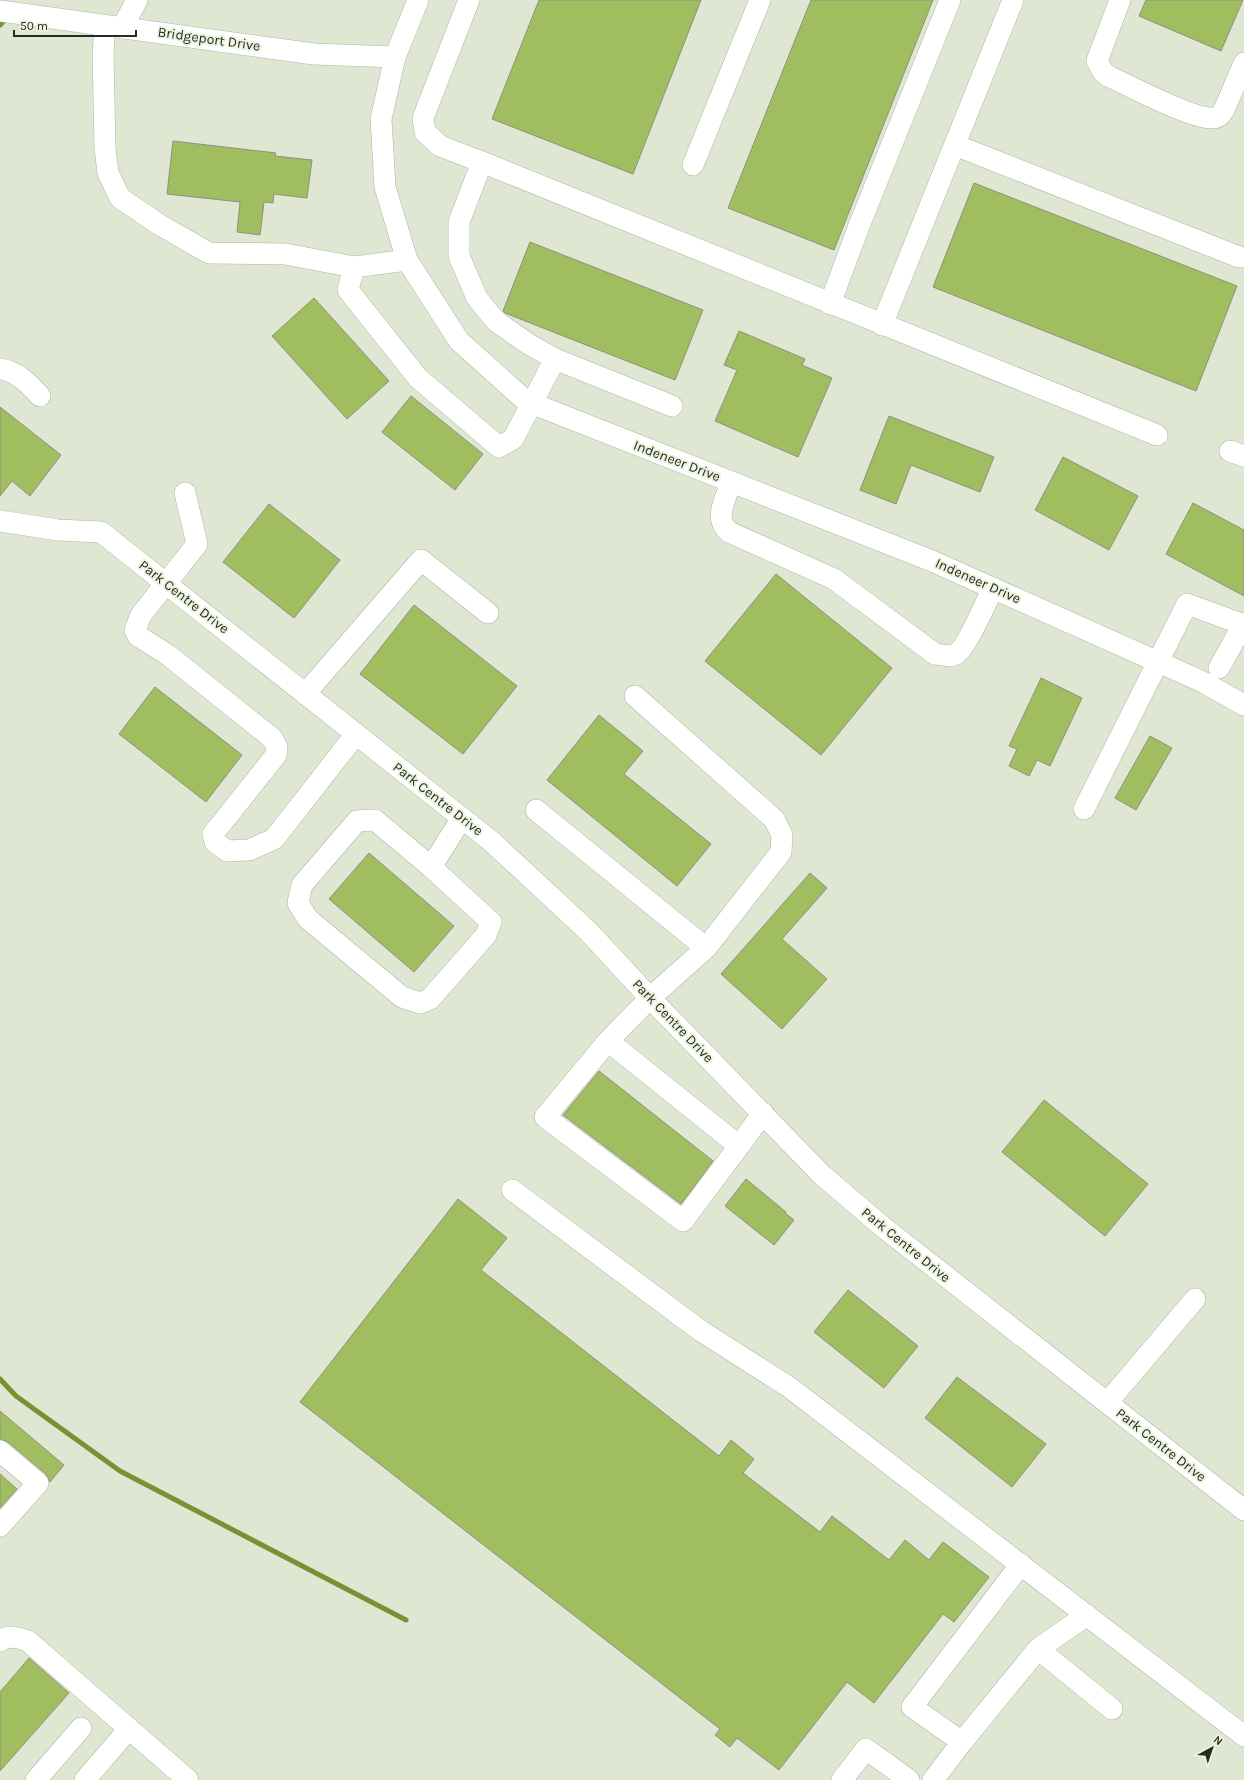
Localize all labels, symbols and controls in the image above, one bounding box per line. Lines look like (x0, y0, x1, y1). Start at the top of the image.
scale bar (14, 12, 136, 38)
text: 50 m (20, 19, 48, 33)
street label: Bridgeport Drive (157, 23, 261, 55)
street label: Indeneer Drive (631, 437, 723, 485)
street label: Indeneer Drive (933, 555, 1023, 607)
street label: Park Centre Drive (136, 557, 232, 637)
street label: Park Centre Drive (390, 759, 486, 839)
street label: Park Centre Drive (629, 976, 717, 1066)
street label: Park Centre Drive (858, 1204, 954, 1286)
street label: Park Centre Drive (1113, 1405, 1209, 1485)
north arrow (1192, 1728, 1232, 1768)
text: N (1211, 1733, 1225, 1748)

